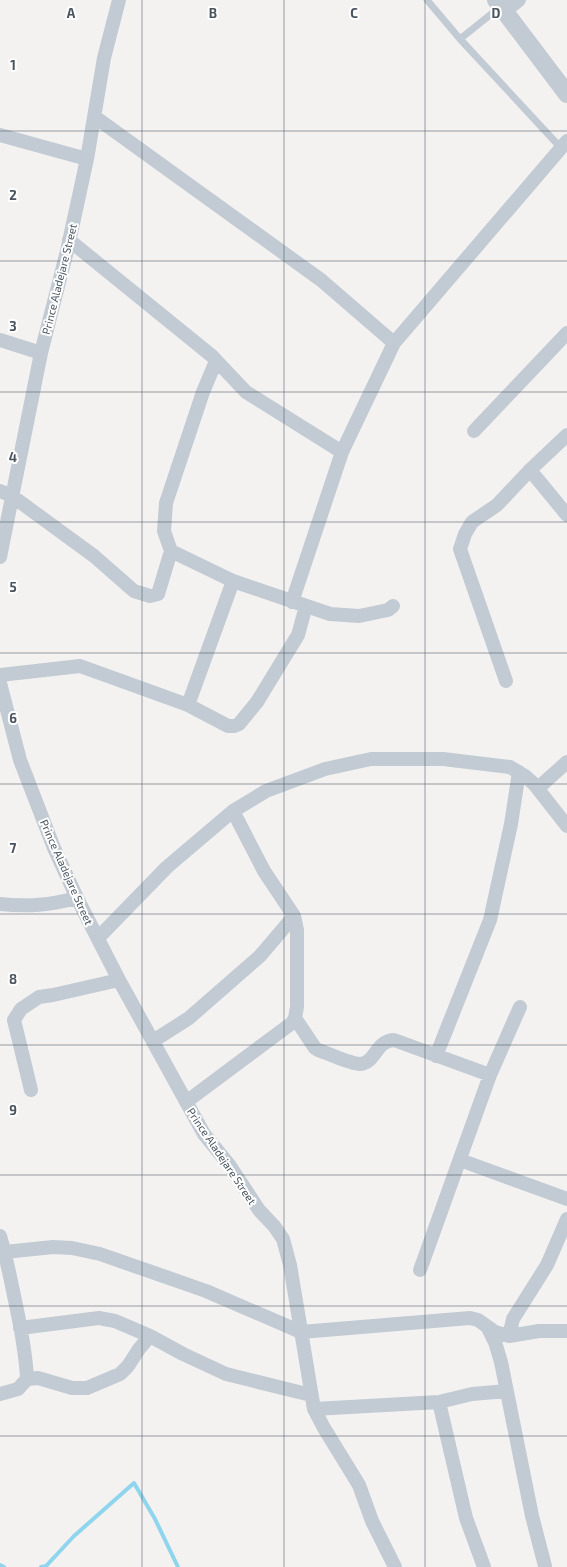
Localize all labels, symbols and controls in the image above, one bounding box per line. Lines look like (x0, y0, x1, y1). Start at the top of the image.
text: A (67, 5, 76, 21)
text: B (209, 5, 217, 21)
text: C (350, 5, 358, 21)
text: D (492, 5, 501, 21)
text: 1 (10, 57, 16, 73)
text: 2 (9, 187, 17, 203)
street label: Prince Aladejare Street (39, 222, 80, 336)
text: 3 (9, 318, 17, 334)
text: 4 (9, 449, 17, 465)
text: 5 (9, 579, 17, 595)
text: 6 (9, 710, 17, 726)
street label: Prince Aladejare Street (37, 817, 96, 927)
text: 7 (10, 840, 17, 856)
text: 8 (9, 971, 17, 987)
text: 9 (9, 1102, 17, 1118)
street label: Prince Aladejare Street (184, 1105, 259, 1207)

